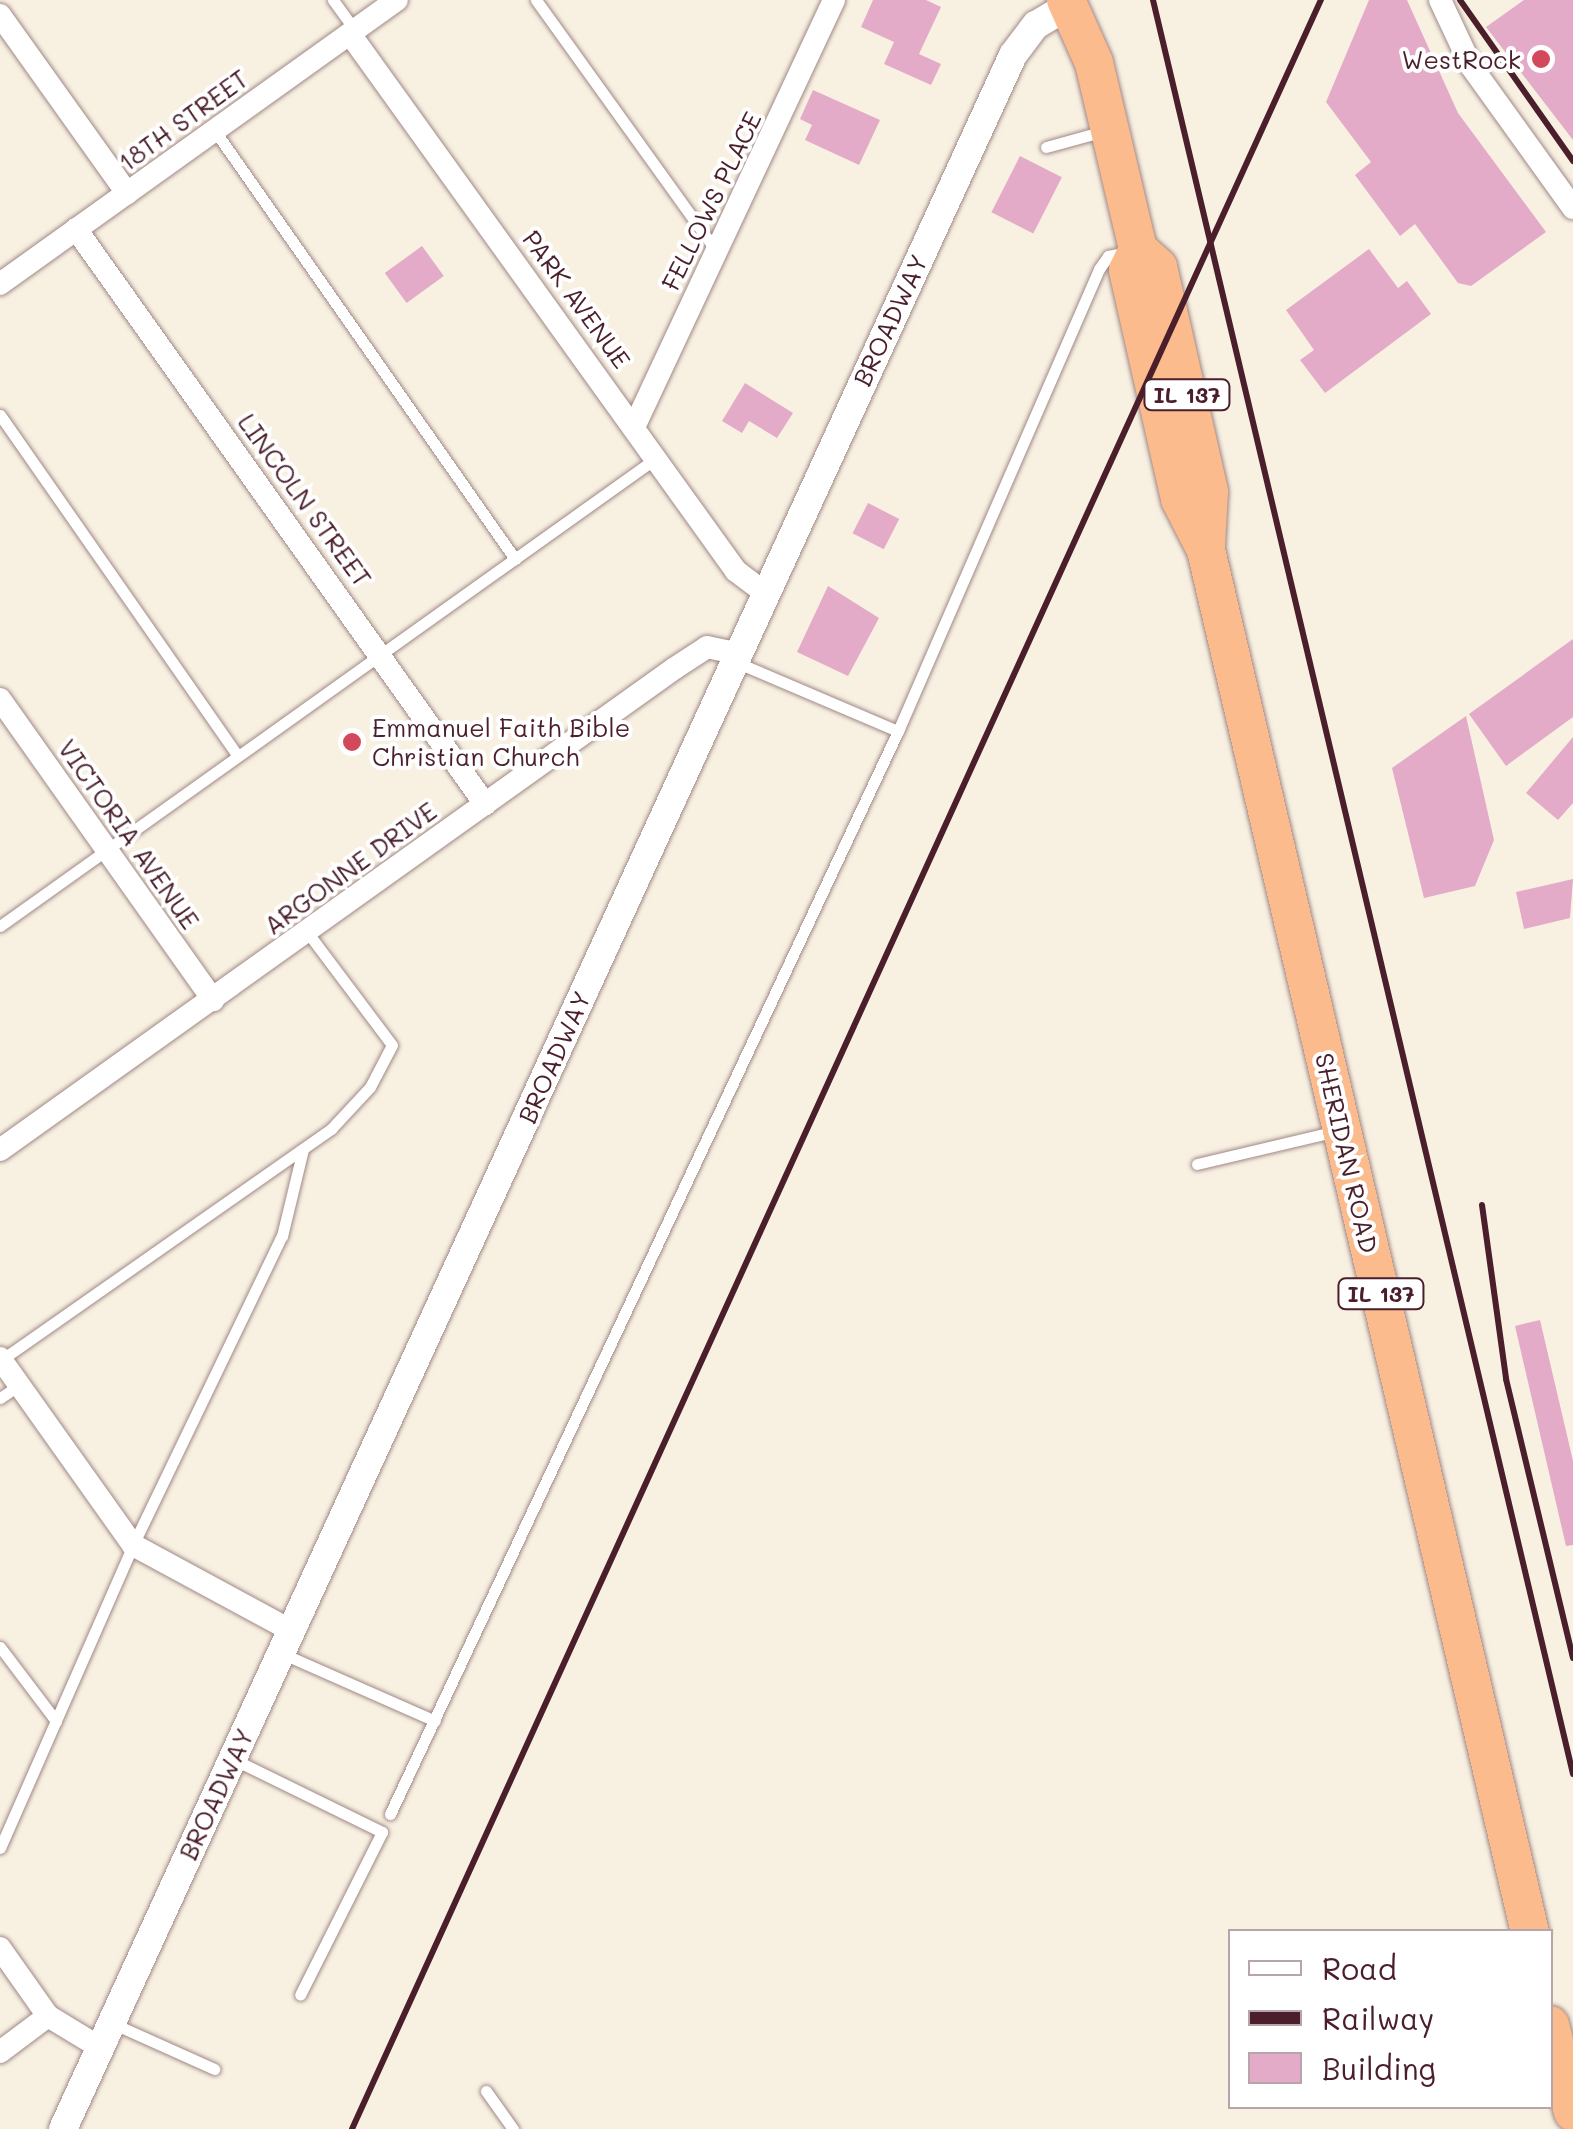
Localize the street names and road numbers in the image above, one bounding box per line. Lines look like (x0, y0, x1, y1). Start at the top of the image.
street label: 18TH STREET (112, 63, 254, 177)
street label: FELLOWS PLACE (655, 107, 767, 295)
street label: PARK AVENUE (517, 224, 637, 374)
street label: BROADWAY (847, 250, 933, 390)
road number: IL 137 (1142, 378, 1232, 412)
street label: LINCOLN STREET (232, 408, 378, 592)
street label: VICTORIA AVENUE (52, 734, 206, 934)
street label: ARGONNE DRIVE (258, 795, 442, 941)
street label: BROADWAY (512, 986, 596, 1128)
street label: SHERIDAN ROAD (1309, 1050, 1385, 1256)
road number: IL 137 (1336, 1277, 1426, 1311)
street label: BROADWAY (173, 1724, 259, 1864)

